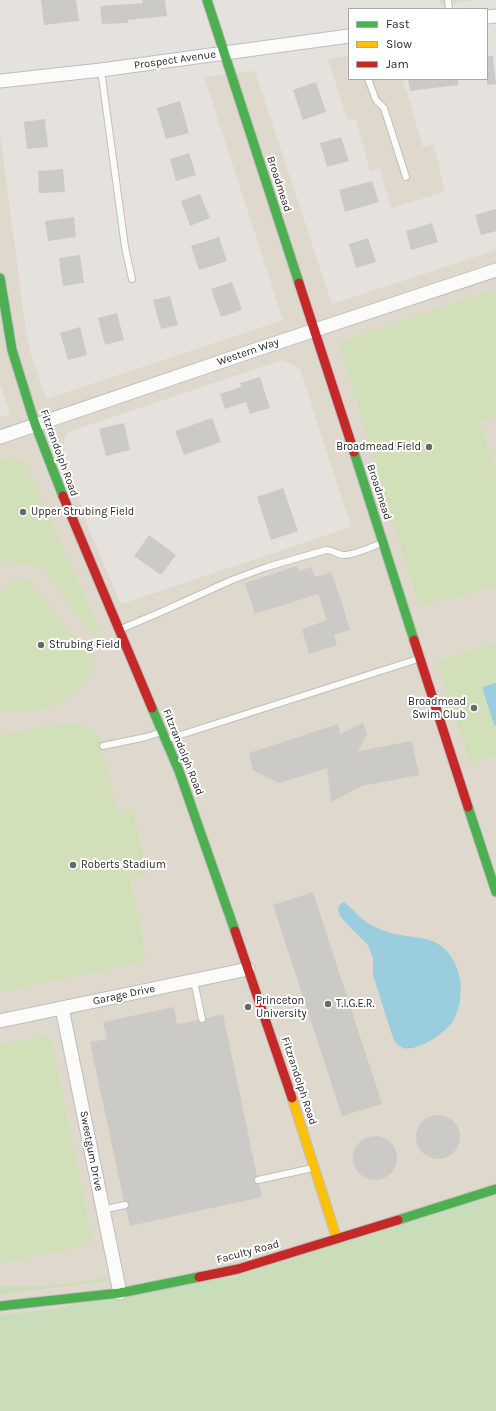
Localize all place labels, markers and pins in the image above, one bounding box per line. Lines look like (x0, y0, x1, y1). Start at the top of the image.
place label: Broadmead Field (336, 440, 421, 454)
marker: Broadmead Field (424, 442, 434, 452)
place label: Upper Strubing Field (31, 505, 134, 519)
marker: Upper Strubing Field (18, 507, 28, 517)
place label: Strubing Field (49, 638, 120, 652)
marker: Strubing Field (36, 640, 46, 650)
place label: Broadmead Swim Club (408, 695, 466, 721)
marker: Broadmead Swim Club (469, 703, 479, 713)
place label: Roberts Stadium (81, 858, 166, 872)
marker: Roberts Stadium (68, 860, 78, 870)
place label: Princeton University (256, 994, 307, 1020)
place label: T.I.G.E.R. (336, 997, 374, 1011)
marker: T.I.G.E.R. (323, 999, 333, 1009)
marker: Princeton University (243, 1002, 253, 1012)

